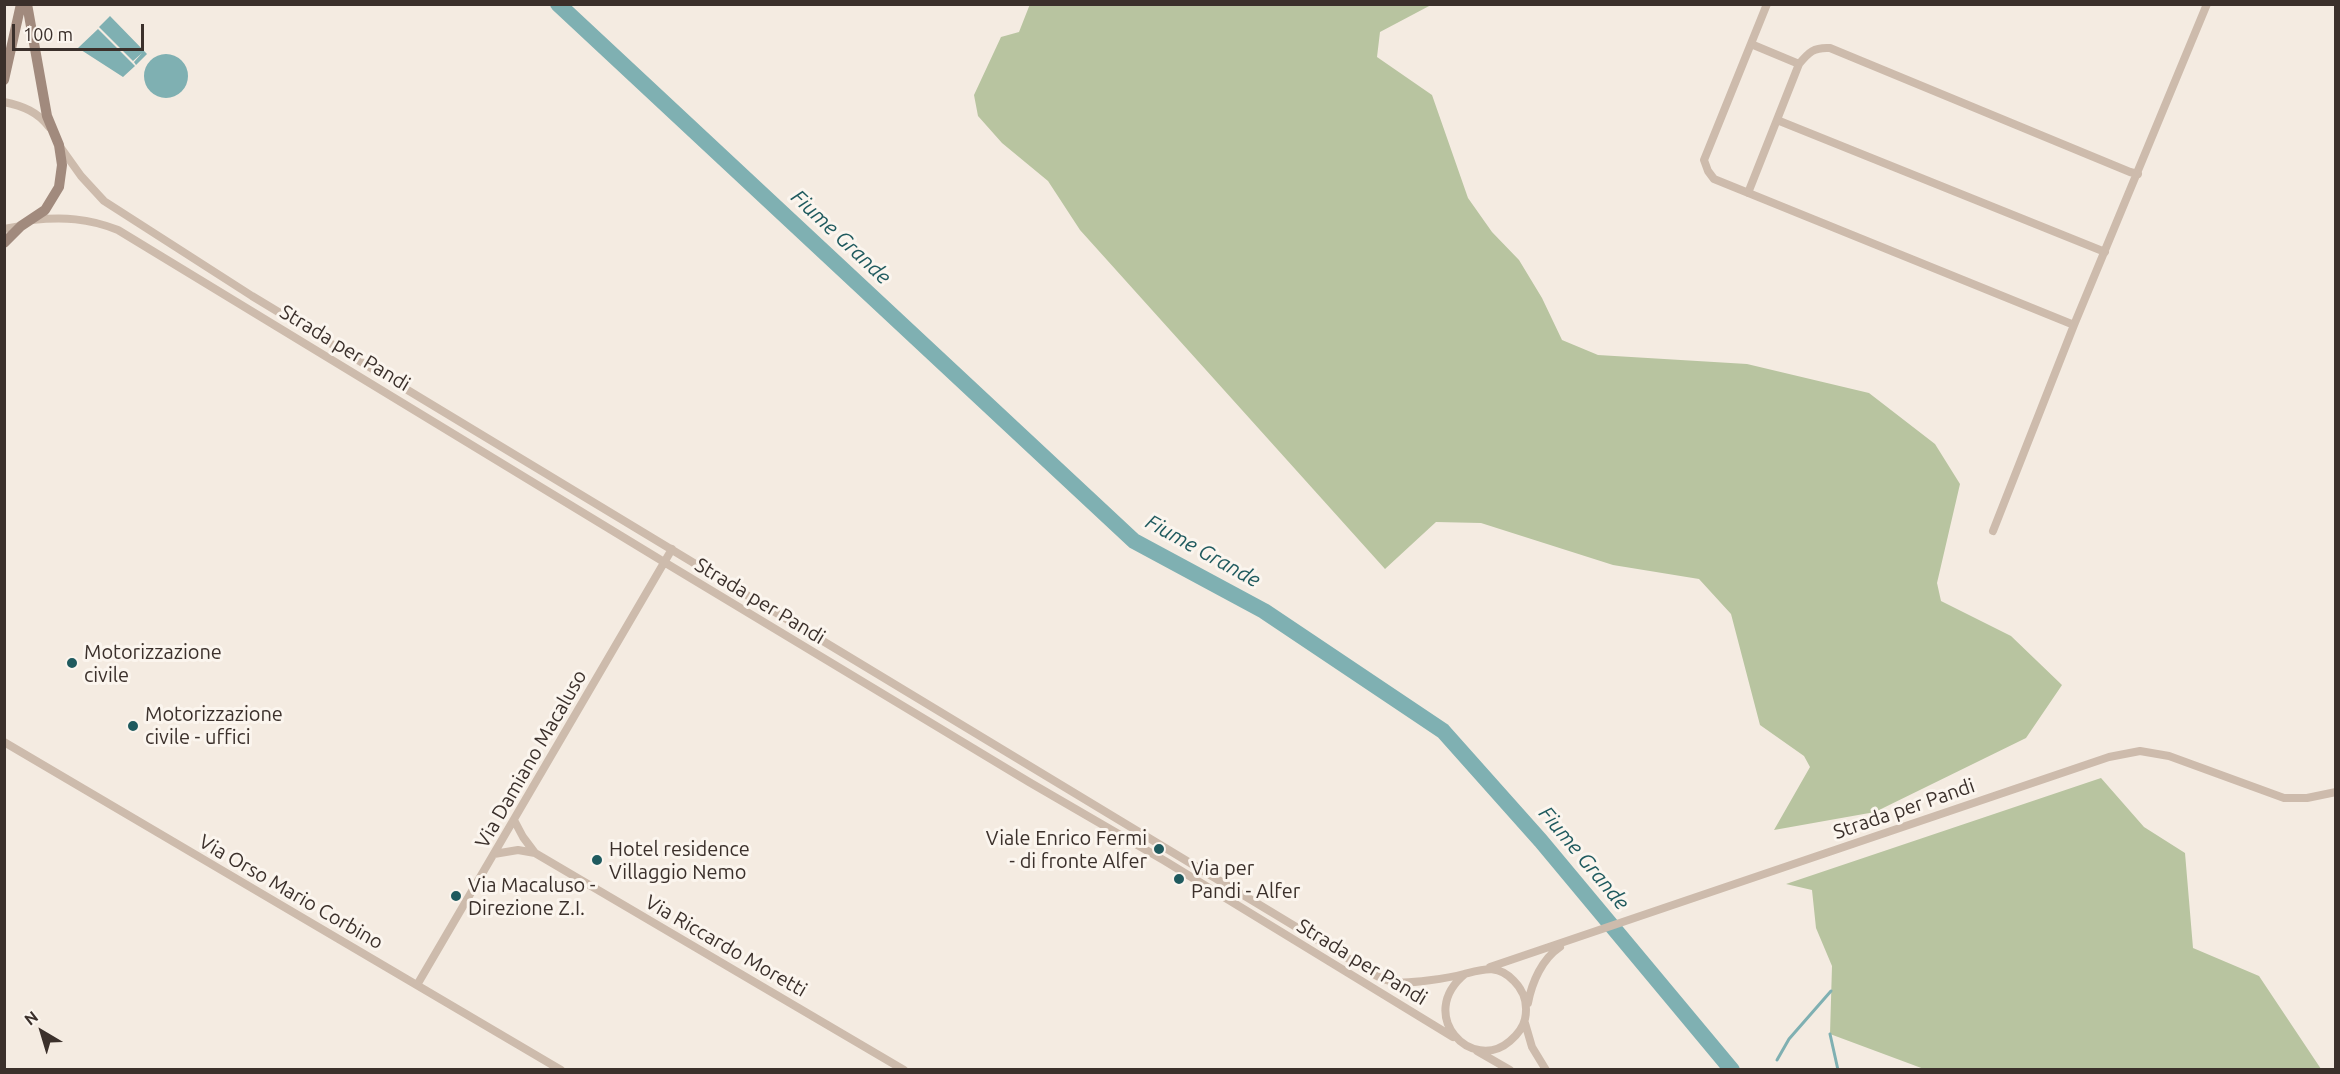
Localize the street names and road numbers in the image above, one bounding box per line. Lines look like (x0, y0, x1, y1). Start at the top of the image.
street label: Strada per Pandi (276, 300, 414, 396)
street label: Strada per Pandi (691, 553, 829, 649)
street label: Via Damiano Macaluso (470, 666, 592, 852)
street label: Strada per Pandi (1830, 774, 1978, 844)
street label: Via Orso Mario Corbino (195, 829, 387, 955)
street label: Via Riccardo Moretti (641, 890, 811, 1002)
street label: Strada per Pandi (1293, 914, 1431, 1010)

